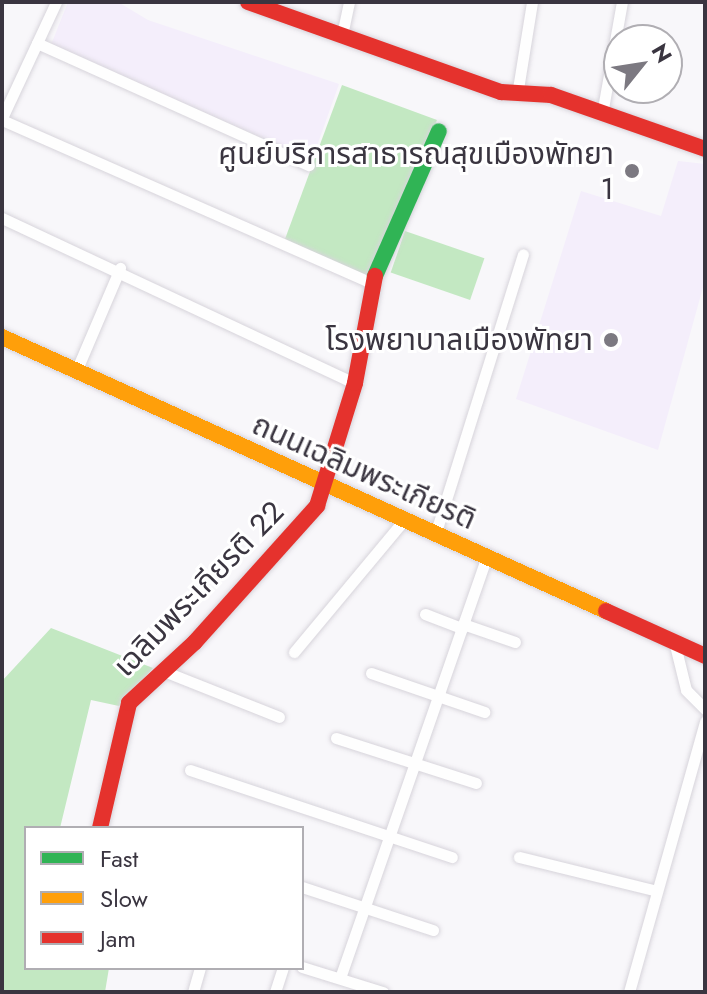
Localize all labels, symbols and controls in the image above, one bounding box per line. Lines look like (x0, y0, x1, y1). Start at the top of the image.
north arrow (603, 24, 683, 104)
text: N (644, 37, 680, 69)
place label: ศูนย์บริการสาธารณสุขเมืองพัทยา 1 (218, 136, 614, 206)
marker: ศูนย์บริการสาธารณสุขเมืองพัทยา 1 (621, 160, 643, 182)
place label: โรงพยาบาลเมืองพัทยา (325, 322, 593, 358)
marker: โรงพยาบาลเมืองพัทยา (600, 329, 622, 351)
street label: ถนนเฉลิมพระเกียรติ (247, 407, 481, 537)
street label: เฉลิมพระเกียรติ 22 (106, 494, 292, 684)
legend (24, 826, 304, 970)
text: Fast (100, 841, 138, 876)
text: Slow (100, 881, 148, 916)
text: Jam (100, 921, 136, 956)

